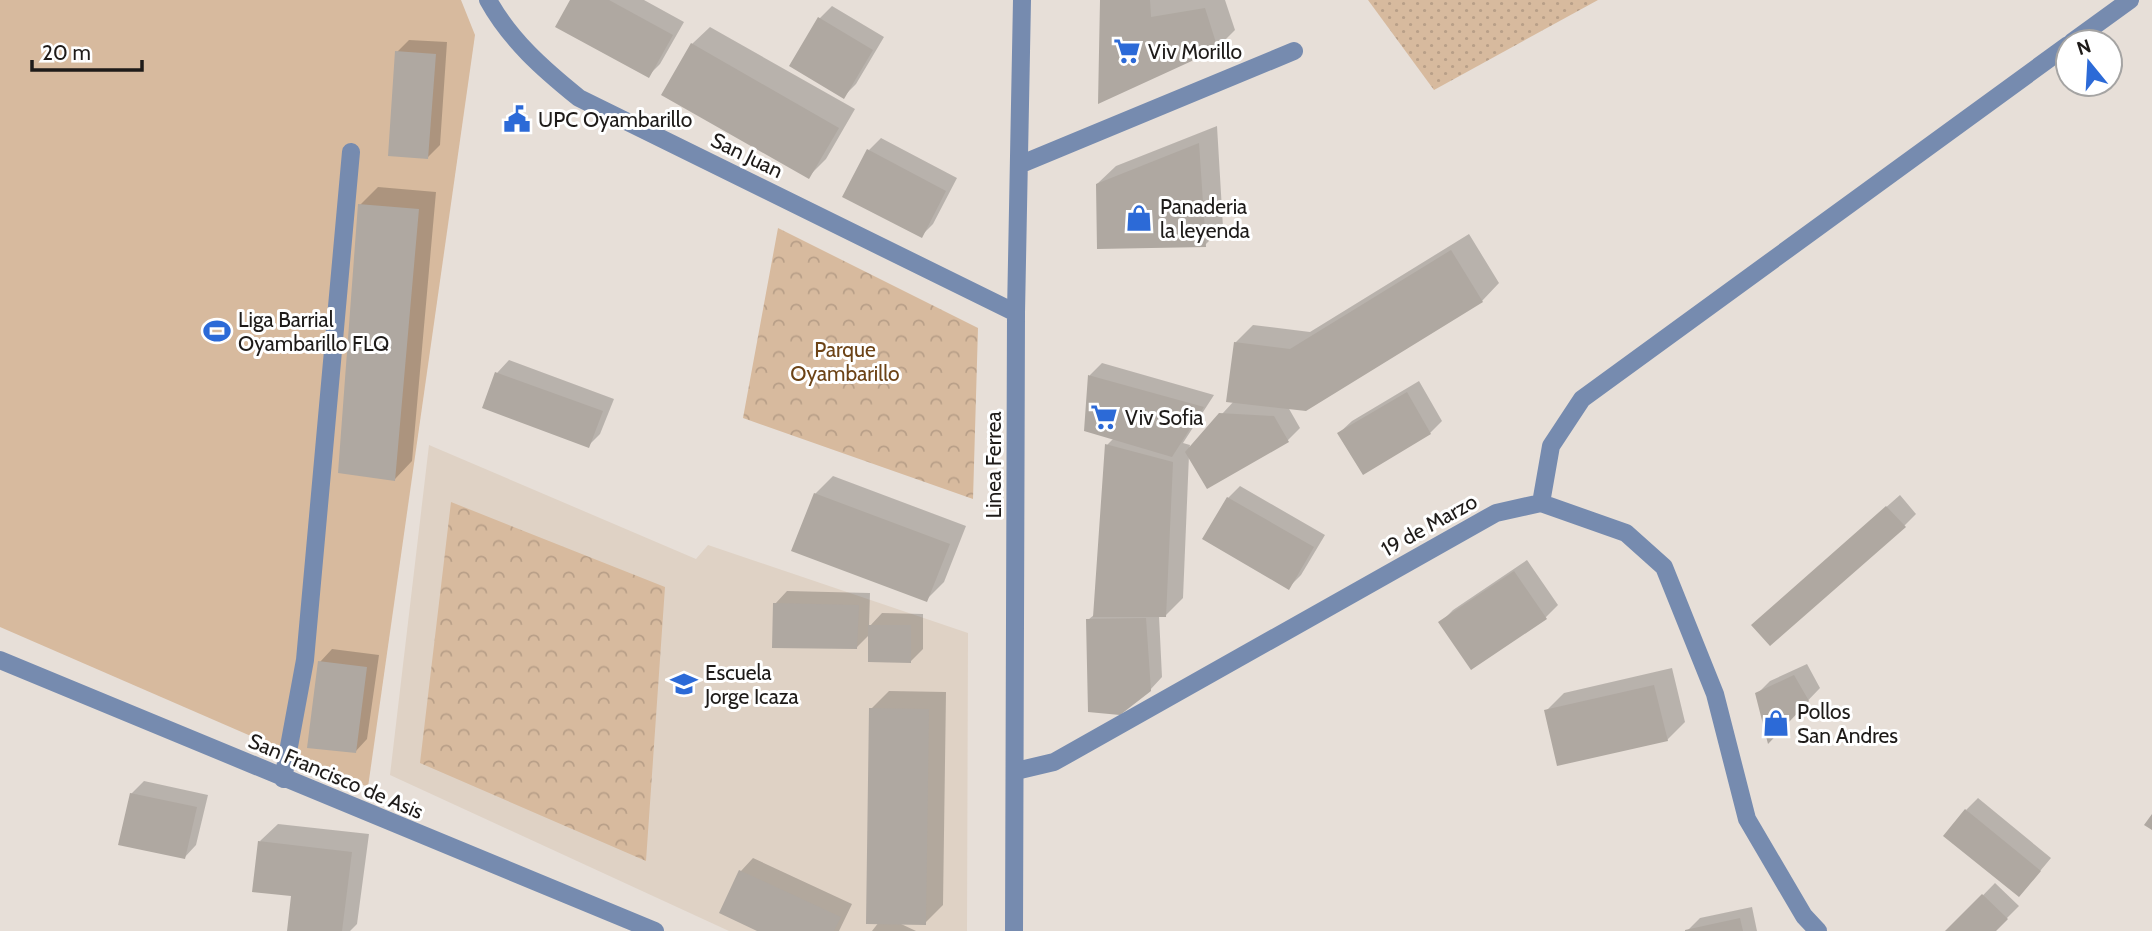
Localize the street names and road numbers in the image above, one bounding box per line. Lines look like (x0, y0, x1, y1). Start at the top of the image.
street label: San Juan (707, 127, 787, 183)
street label: Linea Ferrea (981, 412, 1006, 518)
street label: 19 de Marzo (1377, 488, 1481, 562)
street label: San Francisco de Asis (245, 728, 427, 824)

